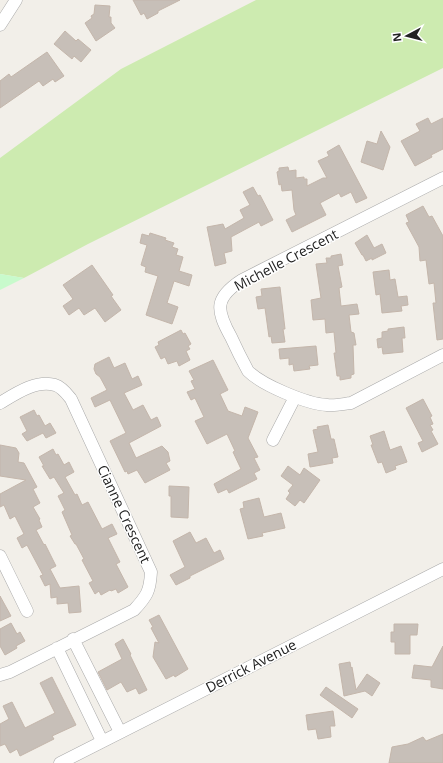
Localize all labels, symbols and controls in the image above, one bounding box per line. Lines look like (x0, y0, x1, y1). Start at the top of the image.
north arrow (387, 16, 427, 56)
text: N (389, 32, 405, 43)
street label: Michelle Crescent (231, 224, 341, 295)
street label: Cianne Crescent (93, 462, 155, 566)
street label: Derrick Avenue (202, 634, 300, 697)

